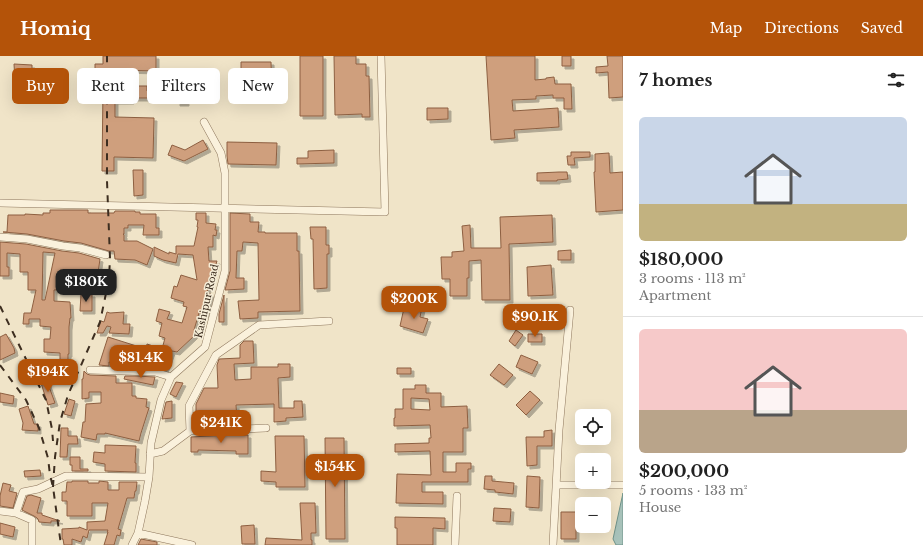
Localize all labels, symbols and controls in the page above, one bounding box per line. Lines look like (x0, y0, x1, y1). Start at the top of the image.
text: Homiq (20, 17, 91, 40)
text: Map (710, 19, 742, 37)
text: Directions (764, 19, 839, 37)
text: Saved (861, 19, 903, 37)
chip: Buy (12, 68, 69, 104)
chip: Rent (77, 68, 139, 104)
chip: Filters (147, 68, 220, 104)
chip: New (228, 68, 288, 104)
icon: filters (885, 69, 907, 91)
text: 7 homes (639, 70, 712, 91)
icon: home (737, 143, 809, 215)
text: $180,000 (639, 249, 723, 270)
street label: Kashipur Road (192, 263, 221, 339)
pin: $180K (58, 269, 114, 303)
text: 3 rooms · 113 m² (639, 270, 746, 287)
text: $180K (65, 273, 107, 290)
pin: $200K (386, 286, 442, 320)
text: Apartment (639, 287, 711, 304)
text: $200K (390, 290, 438, 307)
pin: $90.1K (502, 304, 568, 338)
text: $90.1K (512, 308, 558, 325)
pin: $81.4K (108, 345, 174, 379)
text: $81.4K (119, 349, 164, 366)
icon: home (737, 355, 809, 427)
pin: $194K (20, 359, 76, 393)
text: $194K (27, 363, 69, 380)
map controls (575, 409, 611, 533)
button: locate (575, 409, 611, 445)
pin: $241K (193, 410, 249, 444)
text: $241K (200, 414, 242, 431)
button: + (575, 453, 611, 489)
pin: $154K (307, 454, 363, 488)
text: $154K (314, 458, 356, 475)
text: $200,000 (639, 461, 729, 482)
text: 5 rooms · 133 m² (639, 482, 747, 499)
button: − (575, 497, 611, 533)
text: House (639, 499, 681, 516)

